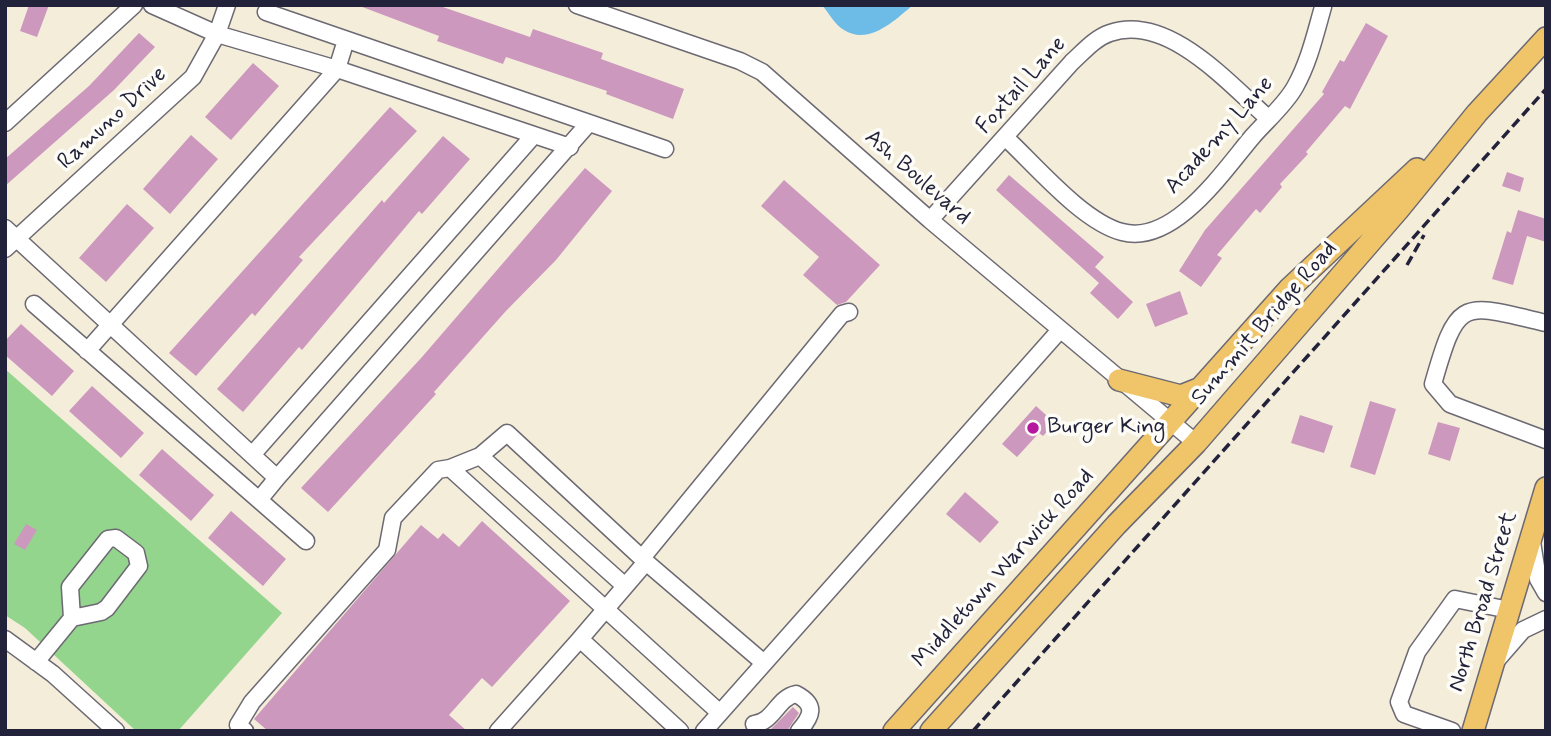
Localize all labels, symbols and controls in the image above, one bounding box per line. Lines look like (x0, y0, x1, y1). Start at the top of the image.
street label: Foxtail Lane (971, 32, 1073, 140)
street label: Ramuno Drive (53, 62, 173, 176)
street label: Academy Lane (1160, 71, 1280, 201)
street label: Ash Boulevard (858, 124, 976, 232)
street label: Summit Bridge Road (1186, 236, 1344, 412)
place label: Burger King (1047, 414, 1165, 442)
marker: Burger King (1025, 420, 1041, 436)
street label: Middletown Warwick Road (907, 464, 1101, 674)
street label: North Broad Street (1443, 509, 1525, 695)

